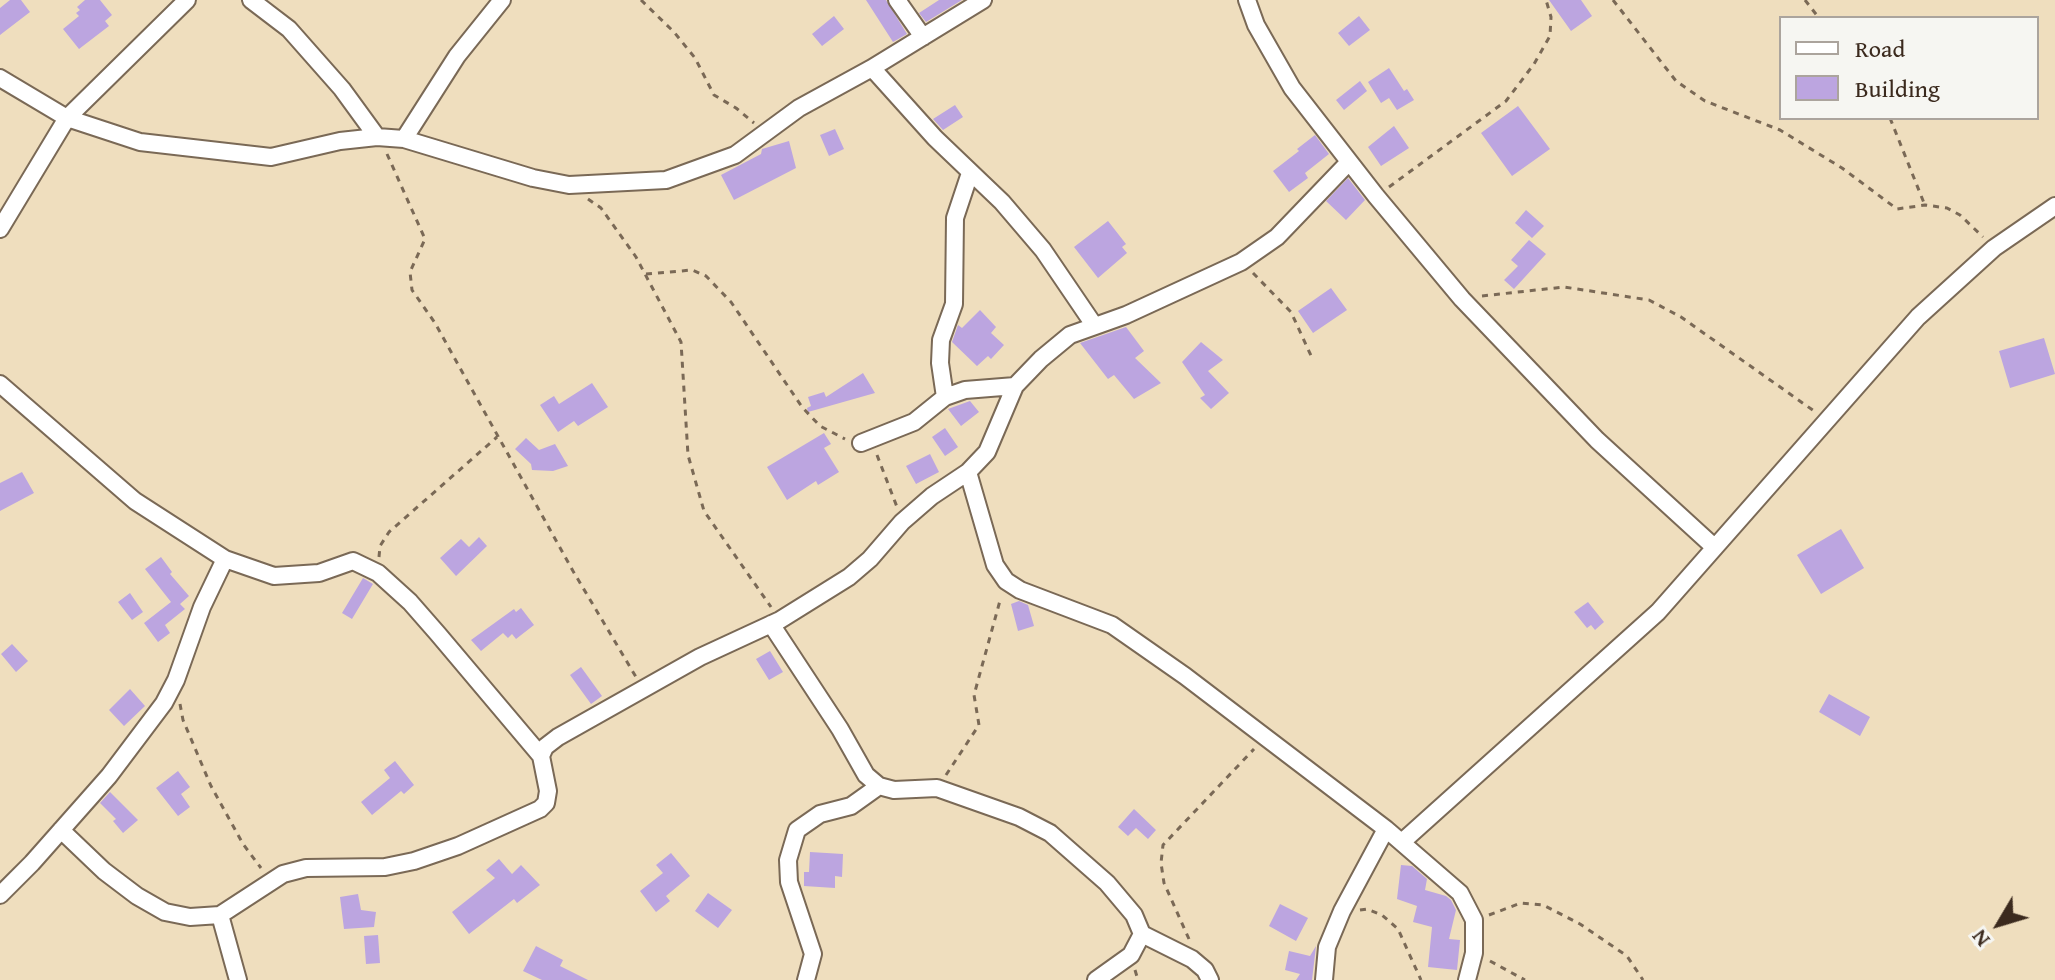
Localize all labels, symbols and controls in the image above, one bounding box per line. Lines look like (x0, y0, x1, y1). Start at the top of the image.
legend (1779, 16, 2039, 120)
text: Road (1855, 31, 1905, 66)
text: Building (1855, 71, 1940, 106)
north arrow (1959, 884, 2039, 964)
text: N (1963, 923, 1997, 954)

